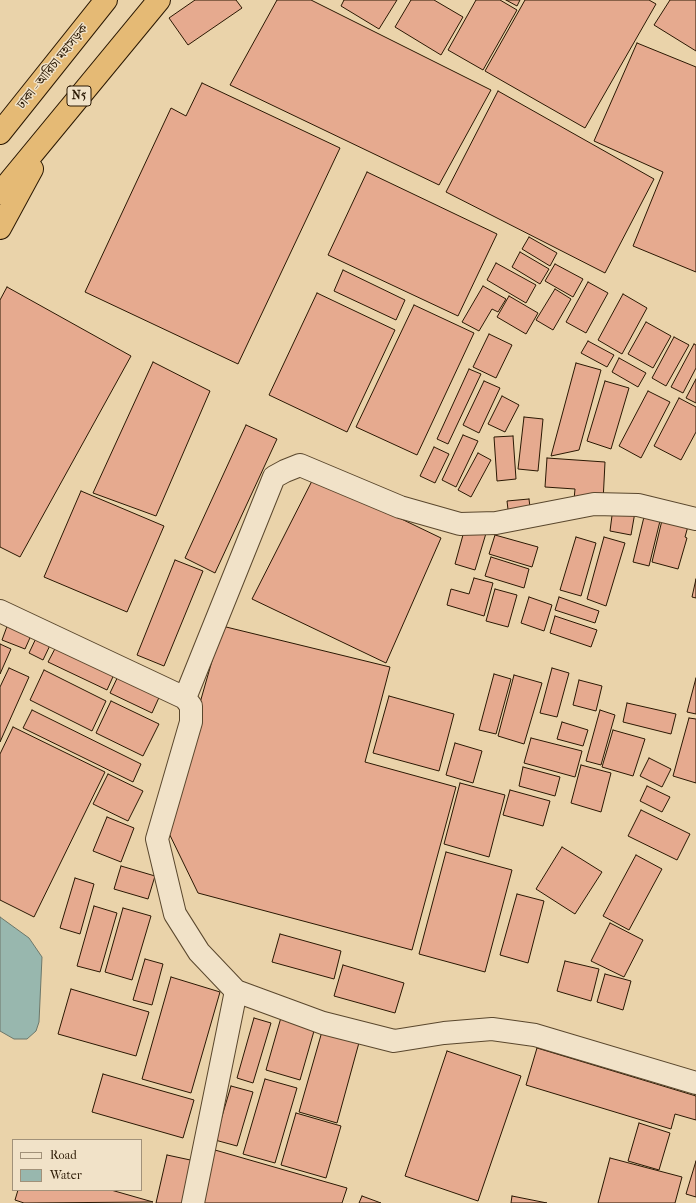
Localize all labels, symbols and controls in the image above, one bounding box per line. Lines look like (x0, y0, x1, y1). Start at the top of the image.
street label: ঢাকা - আরিচা মহাসড়ক (14, 22, 92, 112)
road number: N5 (67, 86, 91, 106)
legend (12, 1139, 142, 1191)
text: Road (50, 1148, 77, 1162)
text: Water (50, 1168, 82, 1182)

